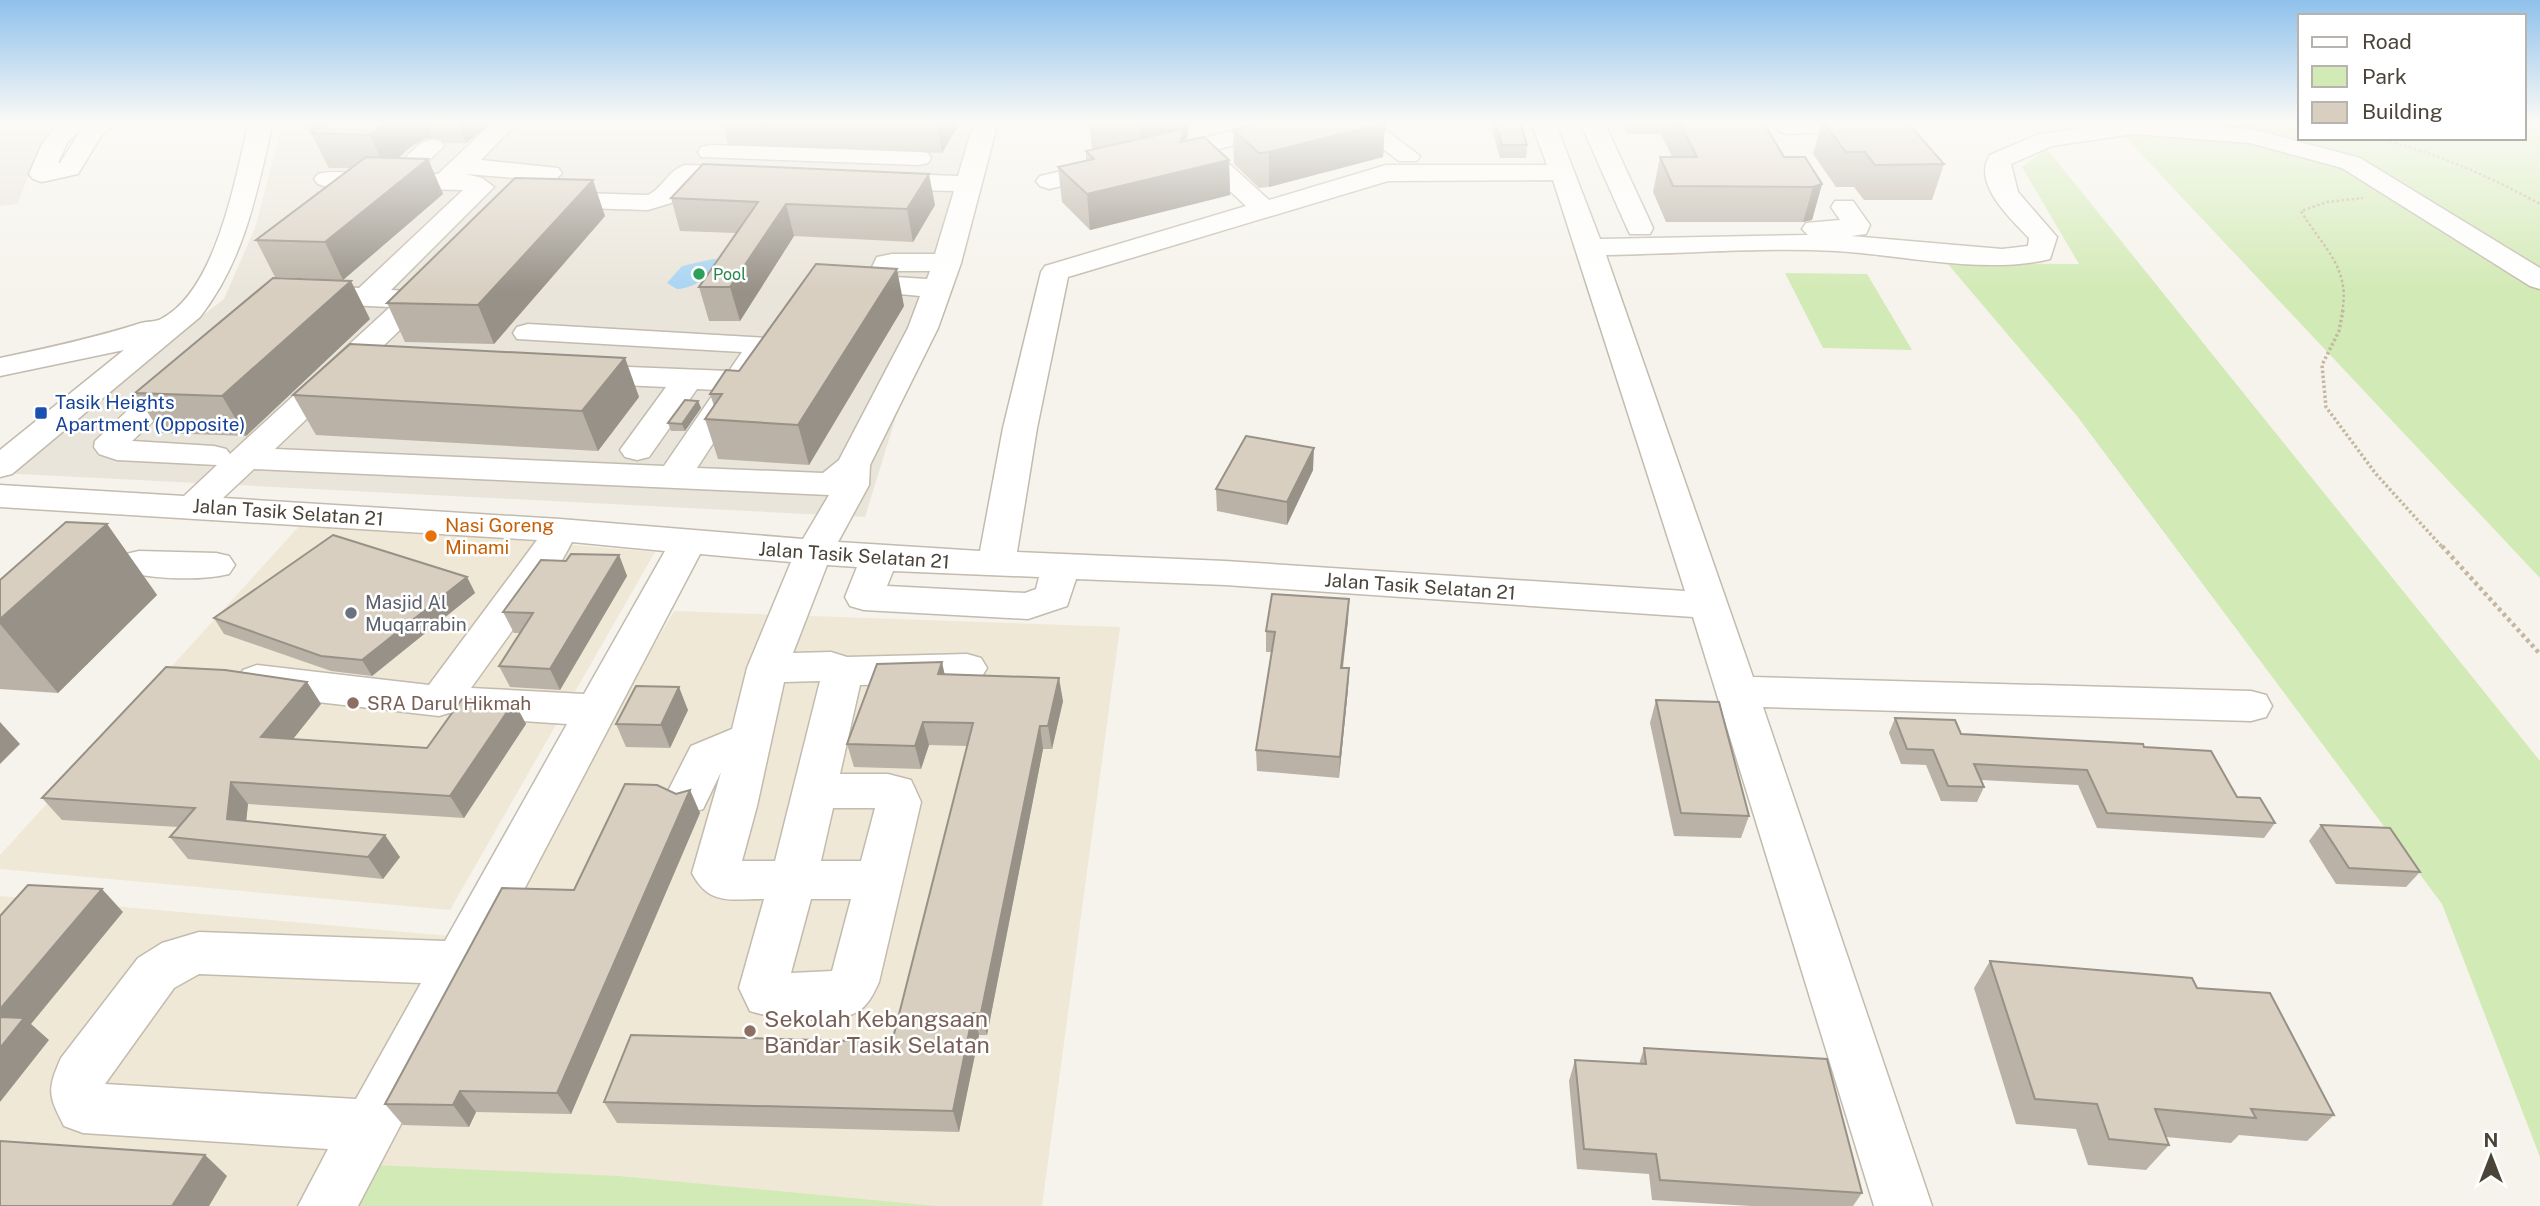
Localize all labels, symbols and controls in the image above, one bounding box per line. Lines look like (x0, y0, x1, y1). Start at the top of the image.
legend (2298, 14, 2526, 140)
text: Road (2362, 29, 2412, 54)
text: Park (2362, 64, 2407, 89)
text: Building (2362, 99, 2443, 124)
place label: Pool (713, 265, 746, 284)
marker: Pool (691, 266, 707, 282)
place label: Tasik Heights Apartment (Opposite) (55, 391, 245, 435)
marker: Tasik Heights Apartment (Opposite) (33, 405, 49, 421)
street label: Jalan Tasik Selatan 21 (192, 494, 384, 530)
place label: Nasi Goreng Minami (445, 514, 554, 558)
marker: Nasi Goreng Minami (423, 528, 439, 544)
street label: Jalan Tasik Selatan 21 (758, 537, 950, 573)
street label: Jalan Tasik Selatan 21 (1324, 568, 1516, 604)
place label: Masjid Al Muqarrabin (365, 591, 467, 635)
marker: Masjid Al Muqarrabin (343, 605, 359, 621)
place label: SRA Darul Hikmah (367, 692, 531, 714)
marker: SRA Darul Hikmah (345, 695, 361, 711)
place label: Sekolah Kebangsaan Bandar Tasik Selatan (764, 1005, 990, 1058)
marker: Sekolah Kebangsaan Bandar Tasik Selatan (742, 1023, 758, 1039)
north arrow (2456, 1122, 2526, 1192)
text: N (2484, 1129, 2498, 1151)

